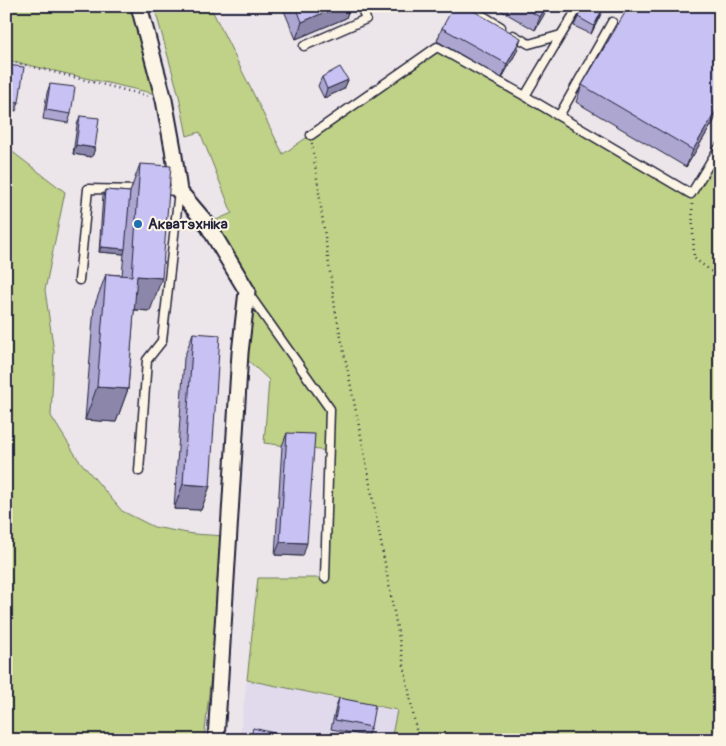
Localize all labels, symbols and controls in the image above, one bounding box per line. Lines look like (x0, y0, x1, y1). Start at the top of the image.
place label: Акватэхніка (148, 215, 228, 234)
marker: Акватэхніка (132, 218, 144, 230)

